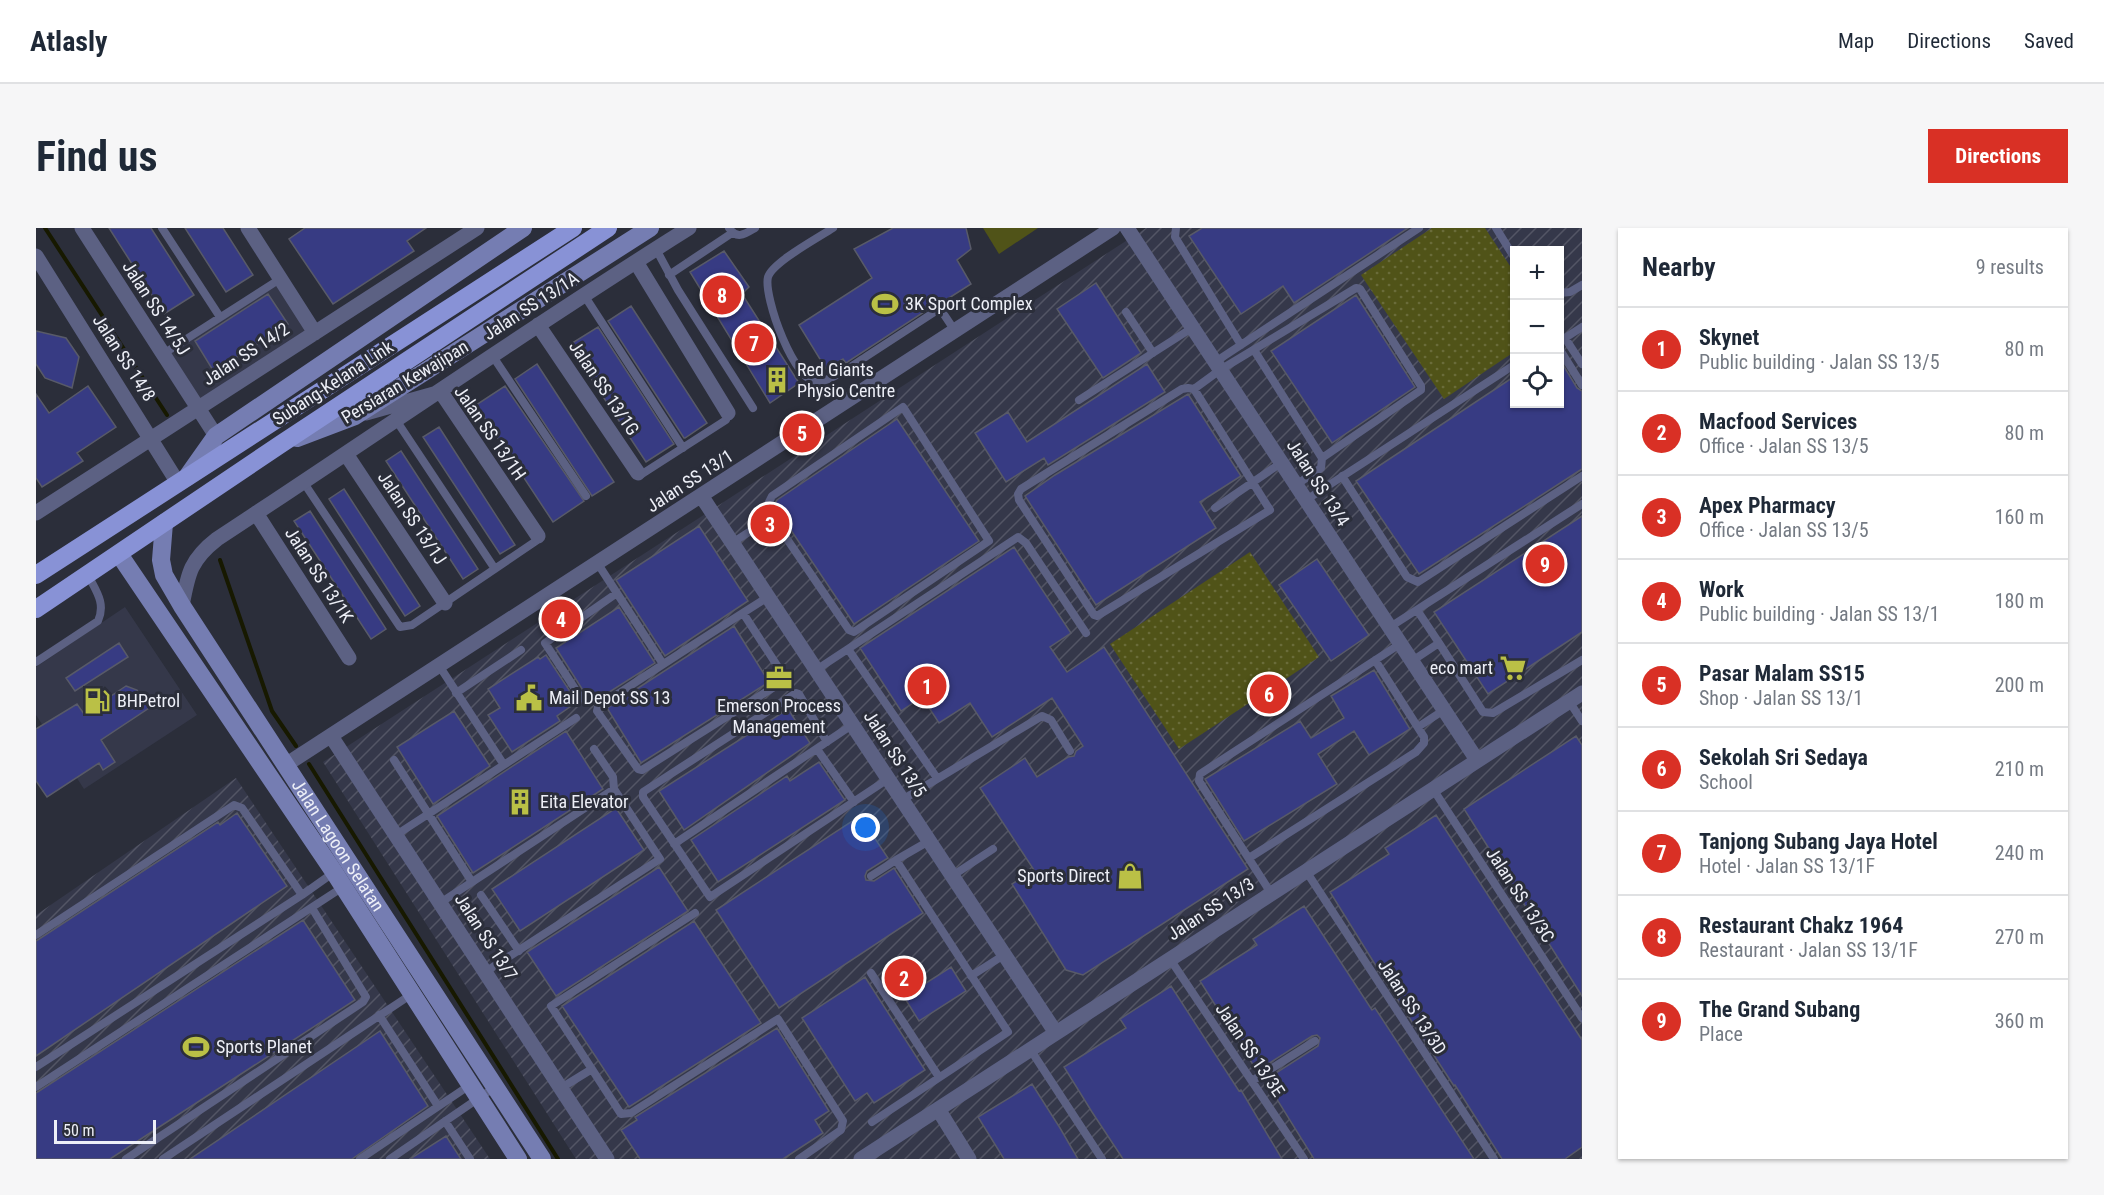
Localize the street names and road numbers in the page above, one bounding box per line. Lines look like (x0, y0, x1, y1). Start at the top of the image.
street label: Jalan SS 14/5J (118, 257, 195, 359)
street label: Jalan SS 13/1A (479, 267, 583, 344)
street label: Jalan SS 14/8 (89, 310, 160, 405)
street label: Jalan SS 14/2 (198, 318, 293, 389)
street label: Persiaran Kewajipan (338, 335, 472, 428)
street label: Subang-Kelana Link (269, 336, 397, 429)
street label: Jalan SS 13/1G (565, 336, 644, 439)
street label: Jalan SS 13/1H (450, 382, 531, 484)
street label: Jalan SS 13/4 (1283, 435, 1354, 530)
street label: Jalan SS 13/1 (642, 445, 737, 516)
street label: Jalan SS 13/1J (374, 467, 451, 568)
street label: Jalan SS 13/1K (281, 523, 358, 626)
street label: Jalan SS 13/5 (860, 706, 931, 801)
street label: Jalan Lagoon Selatan (288, 775, 389, 915)
street label: Jalan SS 13/3C (1482, 843, 1559, 946)
street label: Jalan SS 13/3 (1163, 873, 1258, 944)
street label: Jalan SS 13/7 (451, 889, 522, 984)
street label: Jalan SS 13/3D (1374, 955, 1451, 1058)
street label: Jalan SS 13/3E (1212, 999, 1289, 1100)

